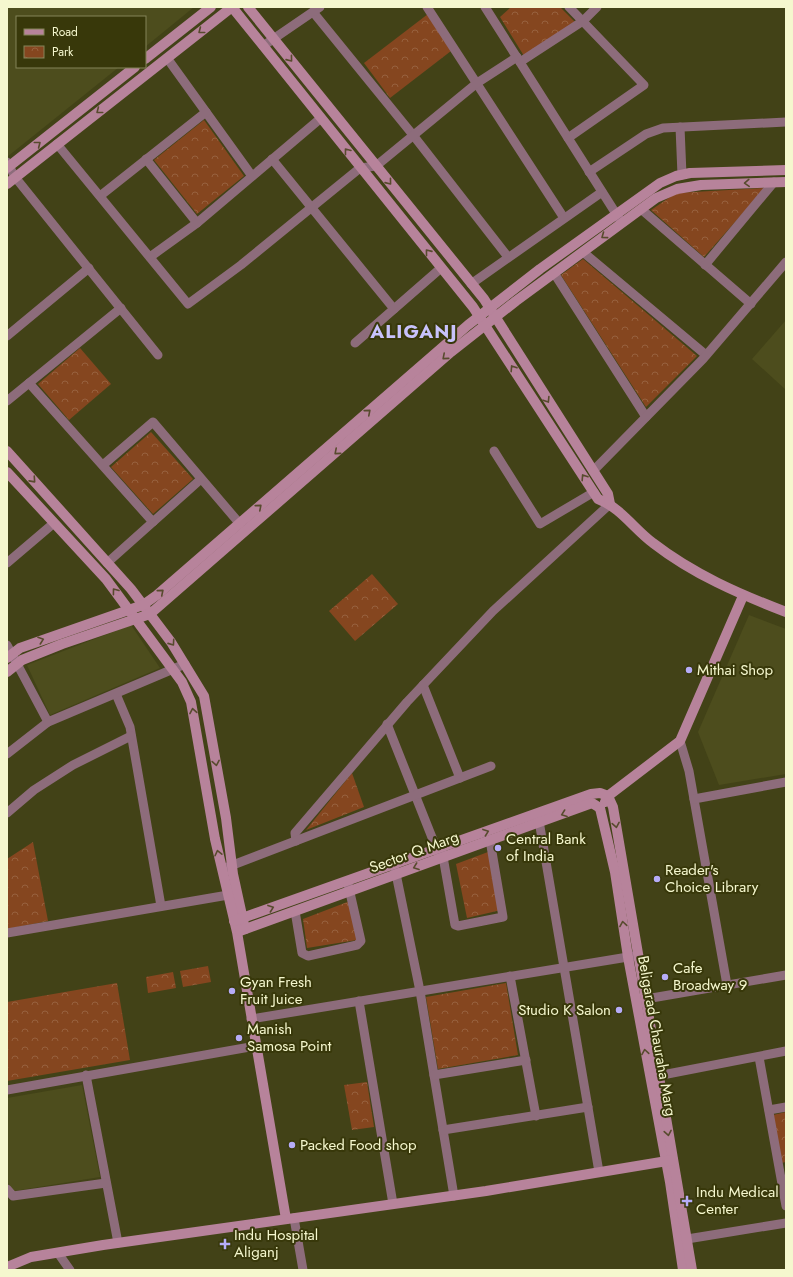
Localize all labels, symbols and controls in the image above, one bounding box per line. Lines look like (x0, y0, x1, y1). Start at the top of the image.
legend (16, 16, 146, 68)
text: Road (52, 23, 78, 41)
one-way arrow (198, 26, 205, 34)
text: Park (52, 43, 74, 61)
one-way arrow (285, 55, 292, 62)
one-way arrow (96, 107, 103, 114)
one-way arrow (33, 141, 40, 148)
one-way arrow (344, 148, 351, 155)
one-way arrow (384, 178, 391, 185)
one-way arrow (744, 179, 750, 188)
one-way arrow (601, 231, 608, 238)
one-way arrow (426, 250, 433, 257)
district label: ALIGANJ (369, 318, 458, 345)
one-way arrow (442, 353, 449, 360)
one-way arrow (510, 365, 518, 372)
one-way arrow (542, 396, 550, 403)
one-way arrow (363, 410, 371, 417)
one-way arrow (334, 448, 341, 455)
one-way arrow (581, 474, 589, 481)
one-way arrow (28, 475, 36, 483)
one-way arrow (255, 504, 262, 511)
one-way arrow (113, 589, 120, 596)
one-way arrow (157, 589, 164, 596)
one-way arrow (38, 636, 45, 645)
one-way arrow (167, 638, 174, 645)
place label: Mithai Shop (697, 659, 773, 681)
marker: Mithai Shop (684, 665, 694, 675)
one-way arrow (189, 708, 198, 714)
one-way arrow (211, 760, 219, 766)
one-way arrow (561, 809, 568, 817)
one-way arrow (611, 822, 620, 828)
street label: Sector Q Marg (366, 826, 462, 878)
one-way arrow (482, 828, 489, 836)
place label: Central Bank of India (506, 828, 586, 867)
marker: Central Bank of India (493, 843, 503, 853)
one-way arrow (215, 850, 223, 856)
place label: Reader's Choice Library (665, 859, 759, 898)
one-way arrow (412, 863, 419, 871)
marker: Reader's Choice Library (652, 874, 662, 884)
one-way arrow (267, 904, 274, 913)
one-way arrow (619, 921, 628, 927)
street label: Beligarad Chauraha Marg (632, 954, 682, 1118)
place label: Cafe Broadway 9 (673, 957, 747, 996)
place label: Gyan Fresh Fruit Juice (240, 971, 312, 1010)
marker: Cafe Broadway 9 (660, 972, 670, 982)
marker: Gyan Fresh Fruit Juice (227, 986, 237, 996)
place label: Studio K Salon (518, 999, 611, 1021)
marker: Studio K Salon (614, 1005, 624, 1015)
place label: Manish Samosa Point (247, 1018, 332, 1057)
marker: Manish Samosa Point (234, 1033, 244, 1043)
one-way arrow (641, 1049, 650, 1055)
one-way arrow (664, 1130, 672, 1136)
place label: Packed Food shop (300, 1134, 417, 1156)
marker: Packed Food shop (287, 1140, 297, 1150)
place label: Indu Medical Center (696, 1181, 779, 1220)
marker: Indu Medical Center (681, 1195, 693, 1207)
place label: Indu Hospital Aliganj (234, 1224, 318, 1263)
marker: Indu Hospital Aliganj (219, 1238, 231, 1250)

